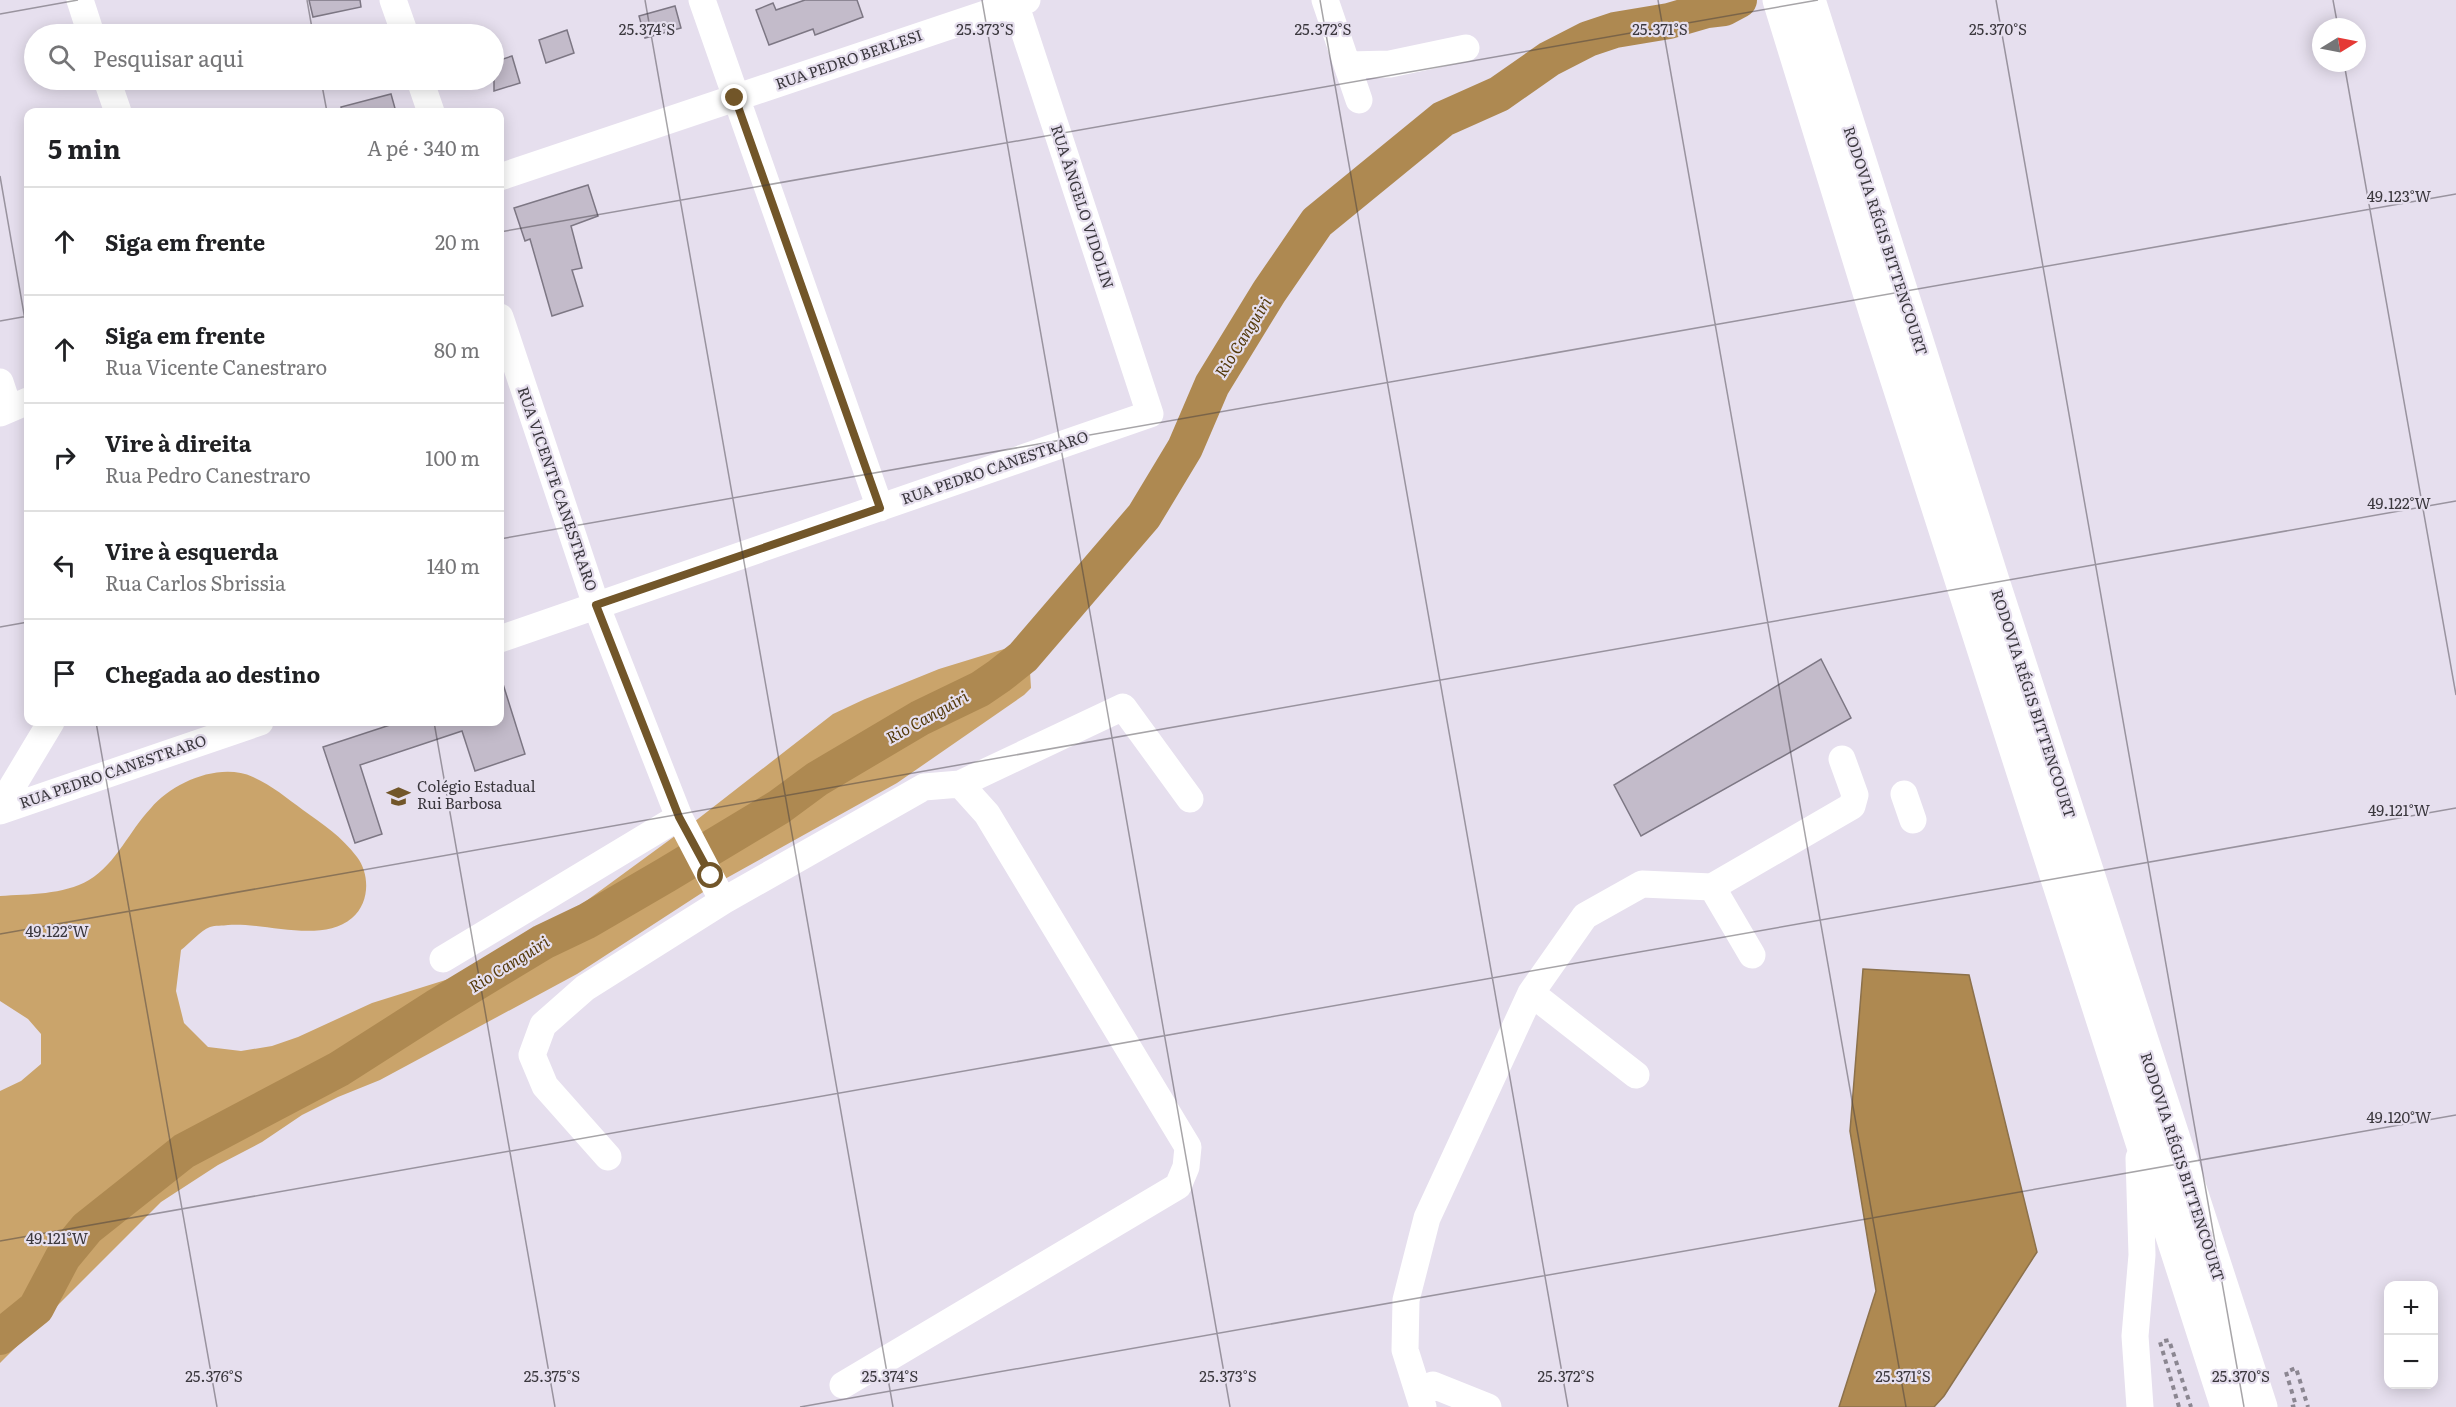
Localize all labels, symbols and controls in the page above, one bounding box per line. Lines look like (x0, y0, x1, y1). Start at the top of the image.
text: 25.374°S (619, 17, 675, 40)
text: 25.373°S (956, 17, 1014, 40)
text: 25.372°S (1294, 17, 1352, 40)
text: 25.371°S (1632, 17, 1688, 40)
text: 25.370°S (1969, 17, 2027, 40)
north arrow (2312, 18, 2366, 72)
street label: RUA PEDRO BERLESI (772, 23, 925, 95)
search box (24, 24, 504, 90)
icon: search (45, 41, 78, 74)
text: Pesquisar aqui (93, 41, 244, 74)
route end (721, 84, 747, 110)
street label: RUA ÂNGELO VIDOLIN (1046, 122, 1121, 292)
street label: RODOVIA RÉGIS BITTENCOURT (1838, 123, 1934, 358)
text: 5 min (48, 128, 121, 167)
text: A pé · 340 m (367, 132, 480, 162)
text: 49.123°W (2367, 184, 2432, 207)
icon: ahead (48, 225, 81, 258)
text: Siga em frente (105, 225, 265, 258)
text: 20 m (435, 226, 480, 256)
water label: Rio Canguiri (1208, 291, 1276, 381)
text: Siga em frente (105, 318, 265, 351)
icon: ahead (48, 333, 81, 366)
text: 80 m (434, 334, 480, 364)
text: Rua Vicente Canestraro (105, 351, 327, 381)
street label: RUA VICENTE CANESTRARO (513, 383, 604, 594)
street label: RUA PEDRO CANESTRARO (898, 424, 1091, 509)
text: Vire à direita (105, 426, 252, 459)
icon: right (48, 441, 81, 474)
text: 100 m (425, 442, 480, 472)
text: Rua Pedro Canestraro (105, 459, 311, 489)
text: 49.122°W (2367, 491, 2431, 514)
text: Vire à esquerda (105, 534, 278, 567)
icon: left (48, 549, 81, 582)
text: 140 m (427, 550, 480, 580)
text: Rua Carlos Sbrissia (105, 567, 286, 597)
street label: RODOVIA RÉGIS BITTENCOURT (1986, 586, 2082, 821)
icon: arrive (48, 657, 81, 690)
text: Chegada ao destino (105, 657, 320, 690)
water label: Rio Canguiri (881, 684, 972, 749)
street label: RUA PEDRO CANESTRARO (16, 728, 209, 813)
place label: Colégio Estadual Rui Barbosa (417, 774, 536, 814)
school or university icon: Colégio Estadual Rui Barbosa (386, 783, 412, 809)
text: 49.121°W (2368, 798, 2431, 821)
route start (697, 862, 723, 888)
text: 49.122°W (25, 919, 89, 942)
water label: Rio Canguiri (464, 929, 553, 997)
street label: RODOVIA RÉGIS BITTENCOURT (2135, 1049, 2231, 1284)
text: 49.120°W (2367, 1105, 2432, 1128)
text: 49.121°W (26, 1226, 89, 1249)
map controls (2384, 1281, 2438, 1389)
button: + (2384, 1281, 2438, 1335)
button: − (2384, 1335, 2438, 1389)
text: 25.376°S (185, 1364, 243, 1387)
text: 25.375°S (524, 1364, 580, 1387)
text: 25.374°S (862, 1364, 918, 1387)
text: 25.373°S (1199, 1364, 1257, 1387)
text: 25.372°S (1537, 1364, 1595, 1387)
text: 25.371°S (1875, 1364, 1931, 1387)
text: 25.370°S (2212, 1364, 2270, 1387)

